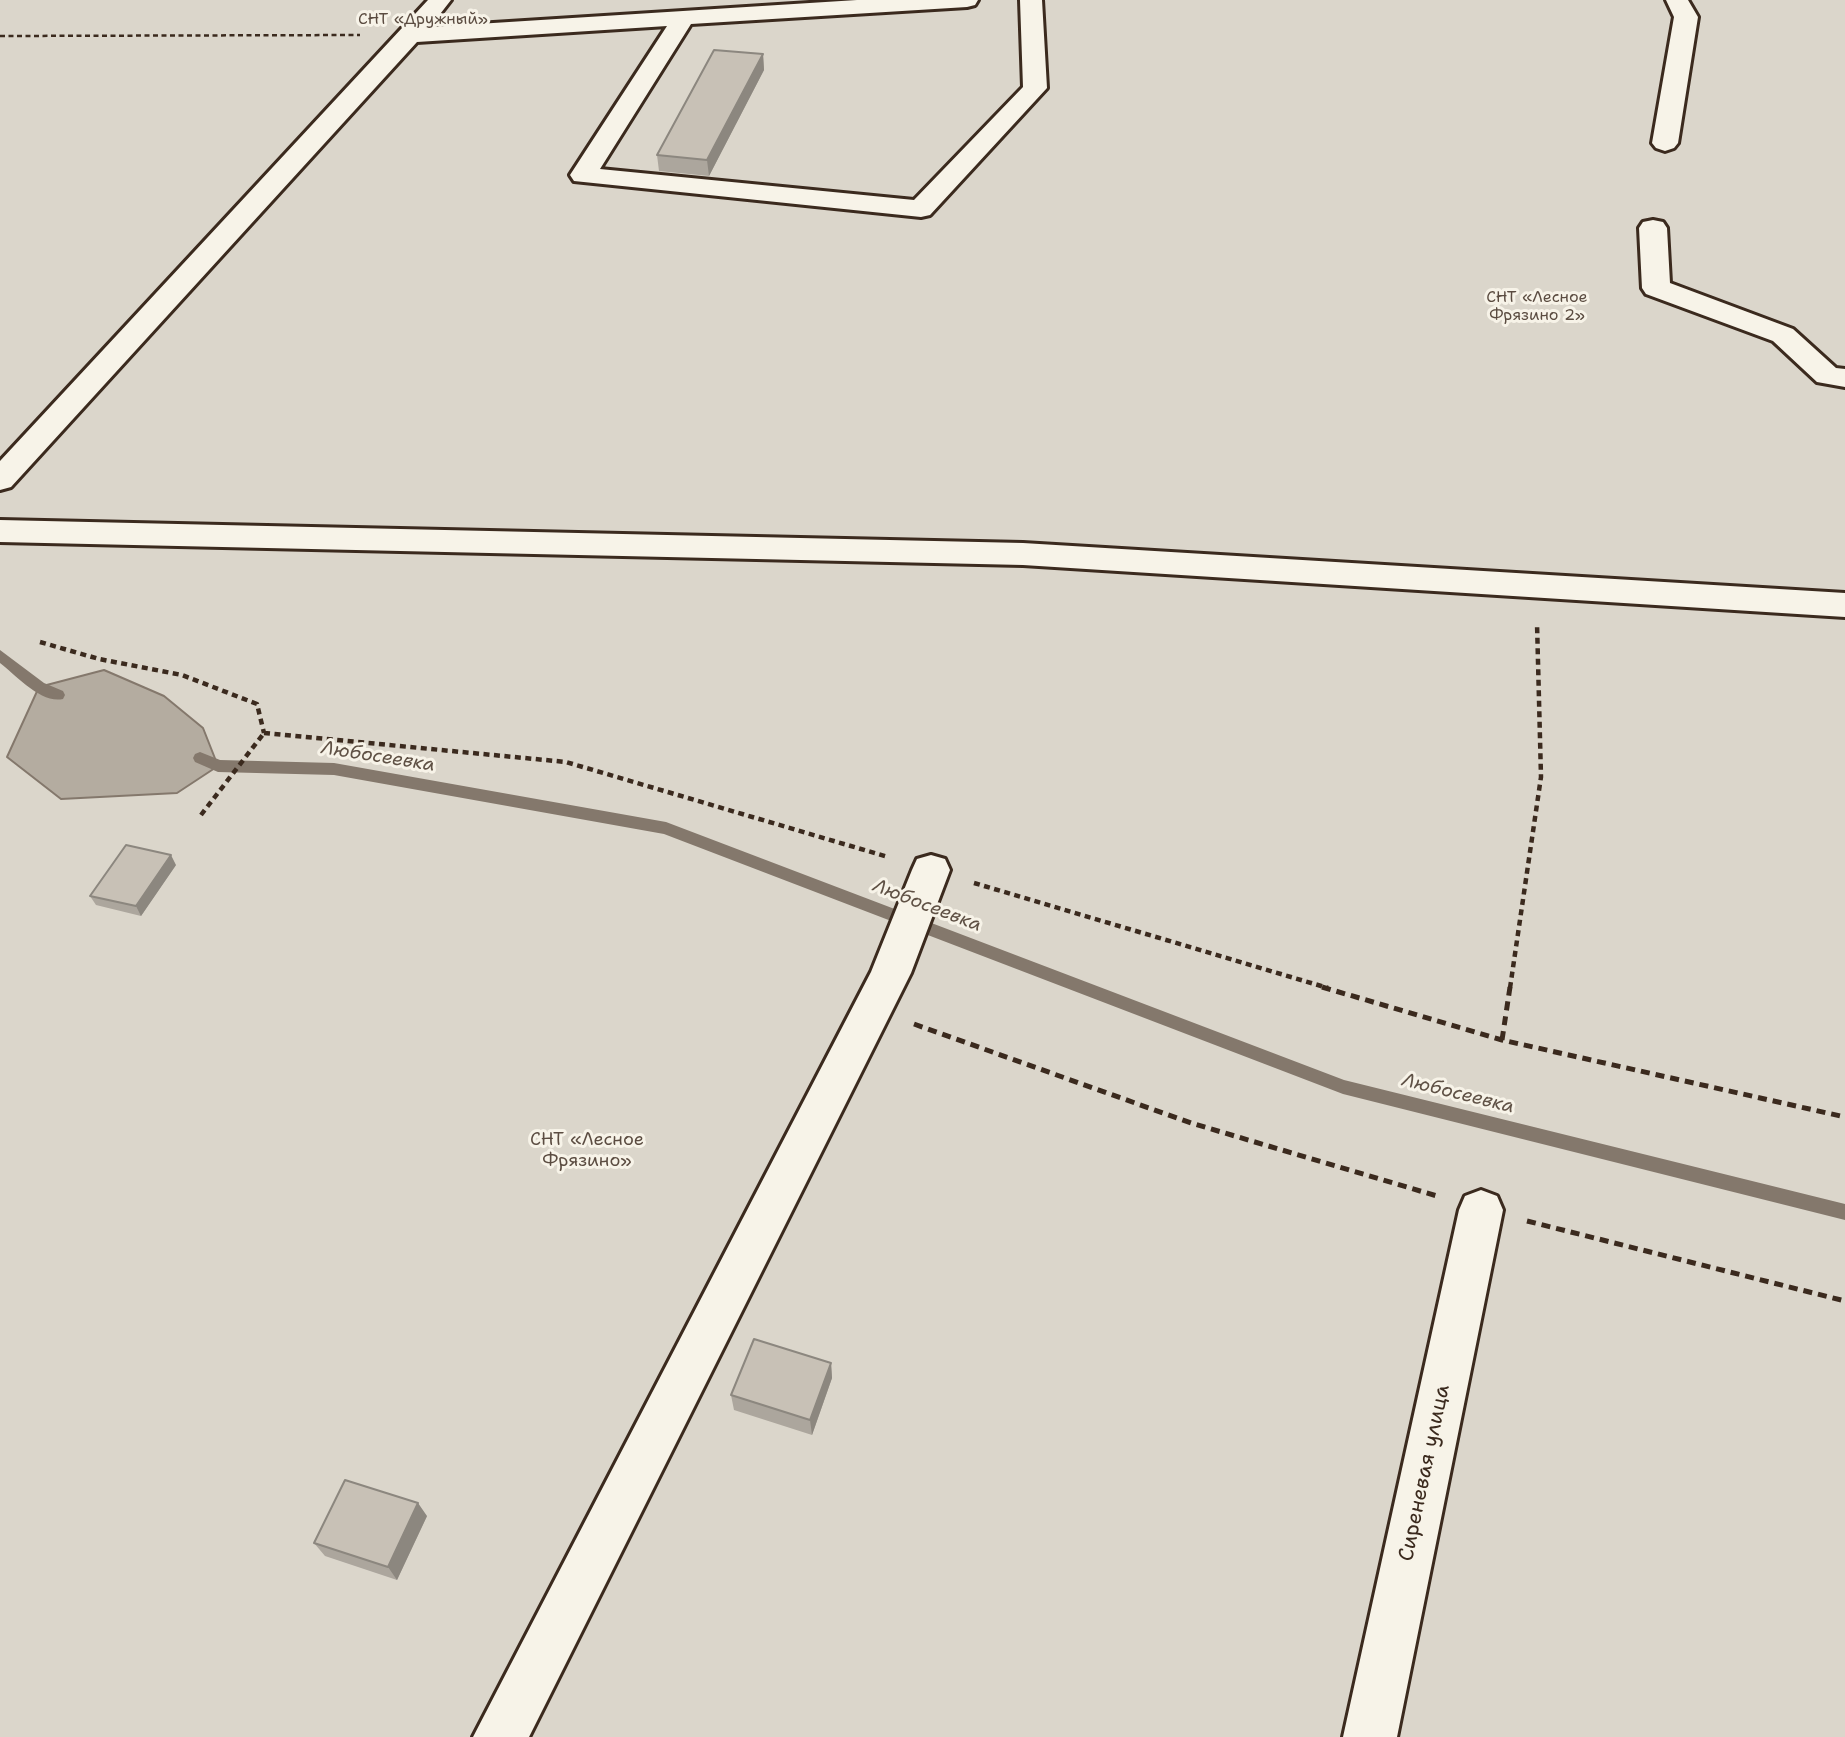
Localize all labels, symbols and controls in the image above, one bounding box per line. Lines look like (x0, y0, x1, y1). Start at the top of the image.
park label: СНТ «Дружный» (358, 10, 488, 30)
park label: СНТ «Лесное Фрязино 2» (1486, 288, 1588, 326)
water label: Любосеевка (320, 737, 436, 777)
water label: Любосеевка (869, 875, 985, 937)
water label: Любосеевка (1400, 1069, 1516, 1119)
park label: СНТ «Лесное Фрязино» (530, 1129, 644, 1172)
street label: Сиреневая улица (1394, 1382, 1456, 1564)

